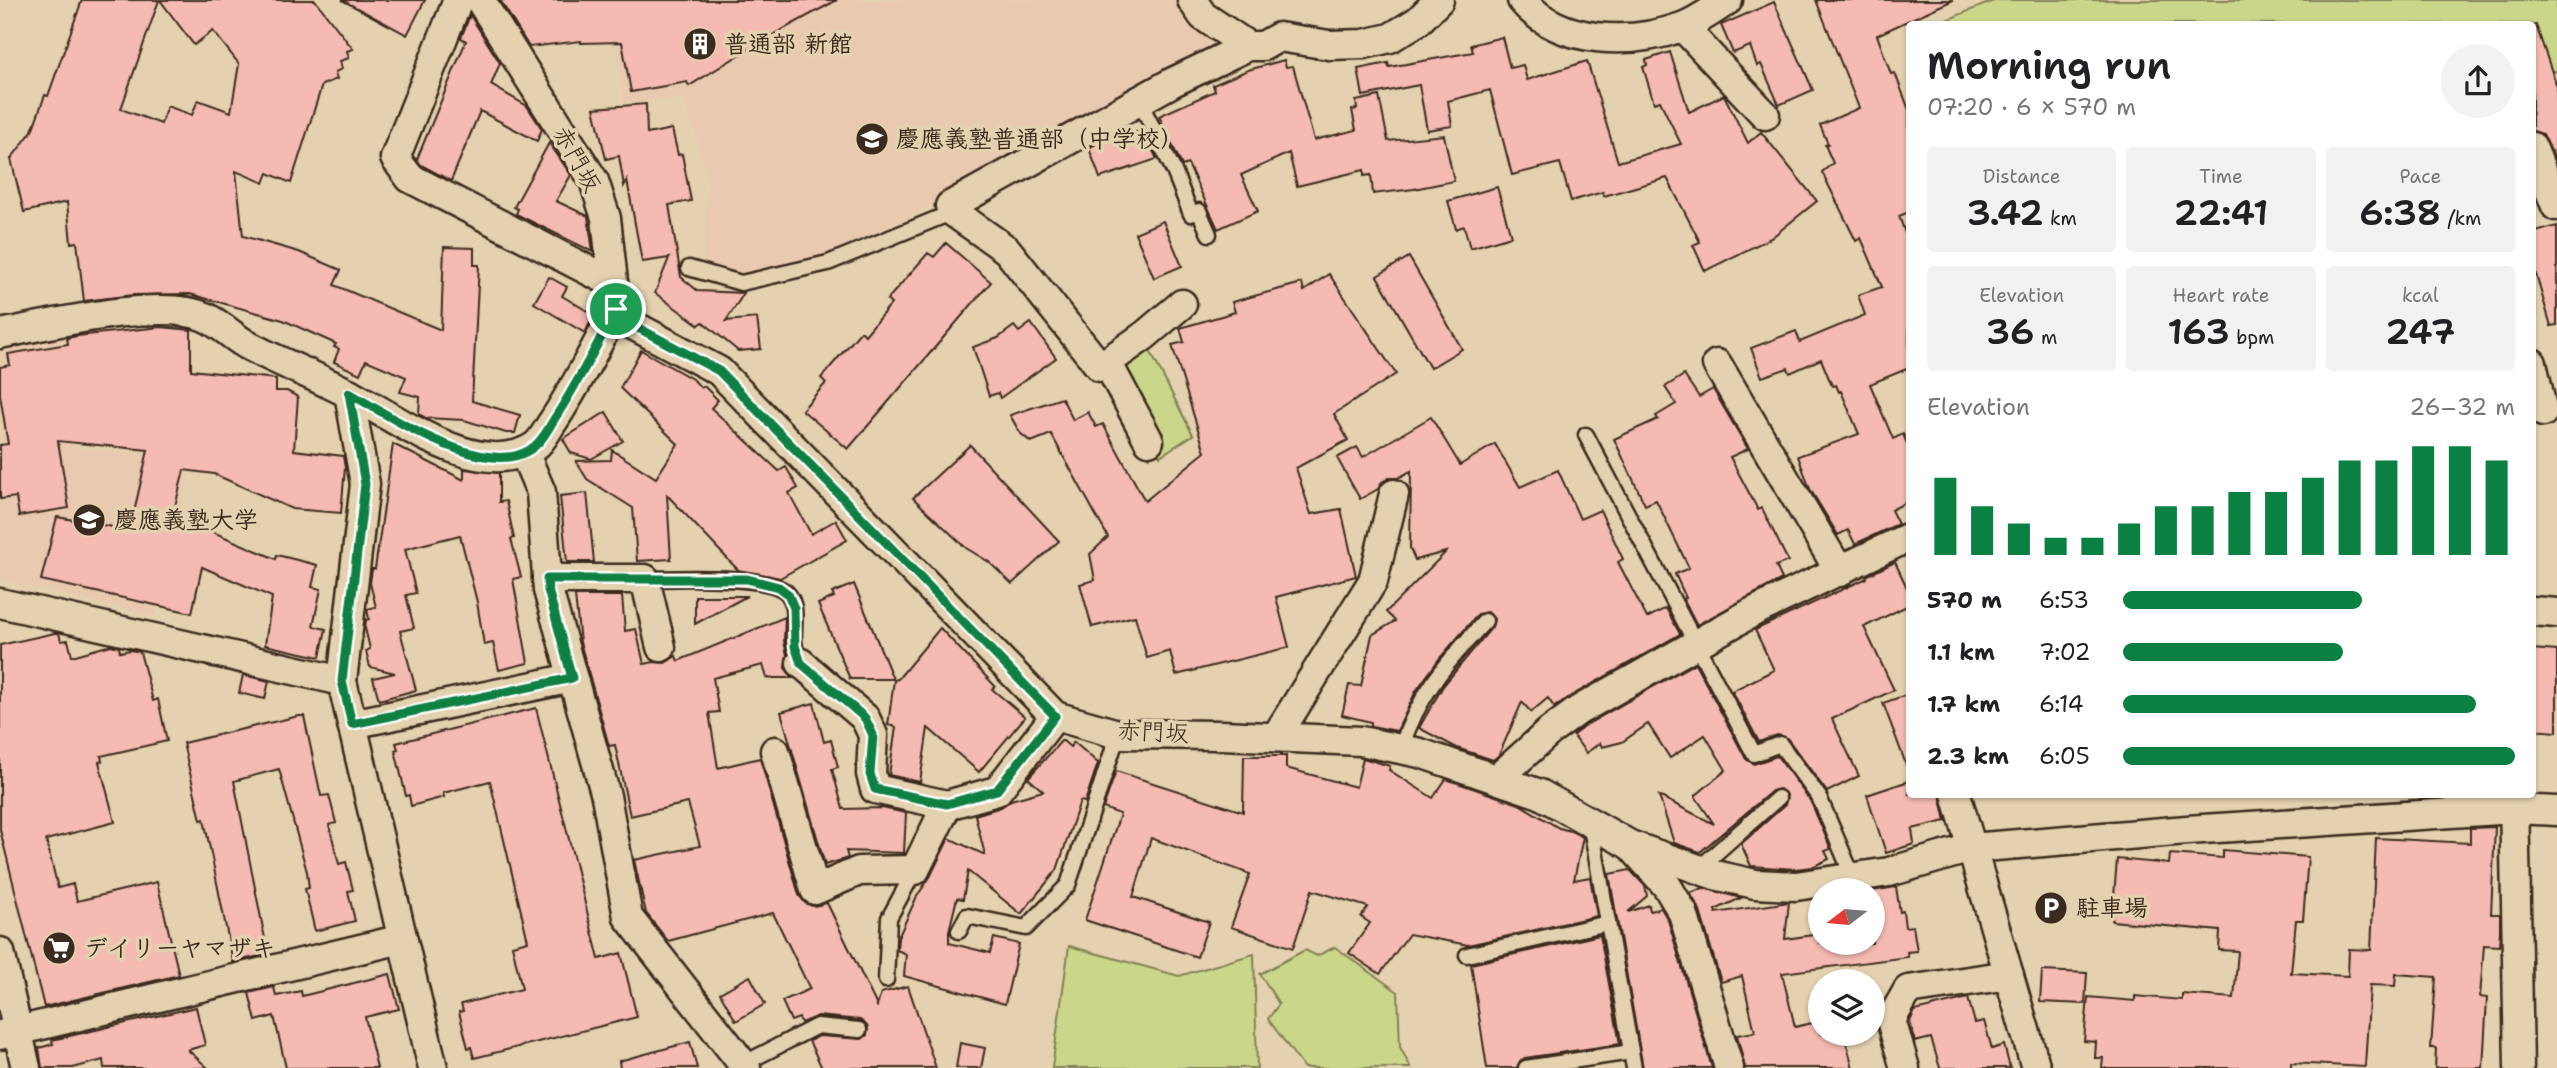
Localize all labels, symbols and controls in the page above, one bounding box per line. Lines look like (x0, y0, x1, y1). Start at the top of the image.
building icon: 普通部 新館 (681, 25, 719, 63)
place label: 普通部 新館 (724, 28, 852, 60)
text: Morning run (1927, 40, 2171, 91)
button: share (2441, 44, 2515, 118)
text: 07:20 · 6 × 570 m (1927, 92, 2136, 122)
street label: 赤門坂 (546, 120, 608, 198)
school or university icon: 慶應義塾普通部（中学校） (853, 120, 891, 158)
place label: 慶應義塾普通部（中学校） (896, 123, 1184, 155)
text: Distance (1983, 164, 2061, 189)
text: Time (2199, 164, 2243, 189)
text: Pace (2399, 164, 2441, 189)
text: 3.42 (1966, 189, 2044, 236)
text: 22:41 (2174, 189, 2268, 236)
text: 6:38 (2359, 189, 2441, 236)
text: km (2044, 206, 2077, 231)
text: /km (2441, 206, 2481, 231)
pin (586, 279, 646, 339)
text: Elevation (1979, 283, 2064, 308)
text: Heart rate (2173, 283, 2269, 308)
text: kcal (2402, 283, 2439, 308)
icon: arrive (597, 290, 635, 328)
text: 36 (1986, 308, 2035, 355)
text: 163 (2168, 308, 2230, 355)
text: 247 (2385, 308, 2455, 355)
text: m (2035, 325, 2057, 350)
text: bpm (2230, 325, 2274, 350)
text: Elevation (1927, 392, 2030, 422)
text: 26–32 m (2409, 392, 2515, 422)
school or university icon: 慶應義塾大学 (70, 501, 108, 539)
place label: 慶應義塾大学 (114, 504, 258, 536)
text: 570 m (1927, 585, 2002, 615)
text: 6:53 (2039, 585, 2089, 615)
text: 1.1 km (1927, 637, 1995, 667)
text: 7:02 (2039, 637, 2091, 667)
text: 1.7 km (1927, 689, 2000, 719)
text: 6:14 (2039, 689, 2084, 719)
street label: 赤門坂 (1116, 714, 1190, 750)
text: 2.3 km (1927, 741, 2009, 771)
text: 6:05 (2039, 741, 2090, 771)
north arrow (1808, 878, 1885, 956)
map controls (1808, 878, 1885, 1046)
parking icon: 駐車場 (2032, 889, 2070, 927)
place label: 駐車場 (2076, 892, 2148, 924)
supermarket icon: デイリーヤマザキ (40, 929, 78, 967)
place label: デイリーヤマザキ (84, 932, 276, 964)
button: layers (1808, 969, 1885, 1046)

